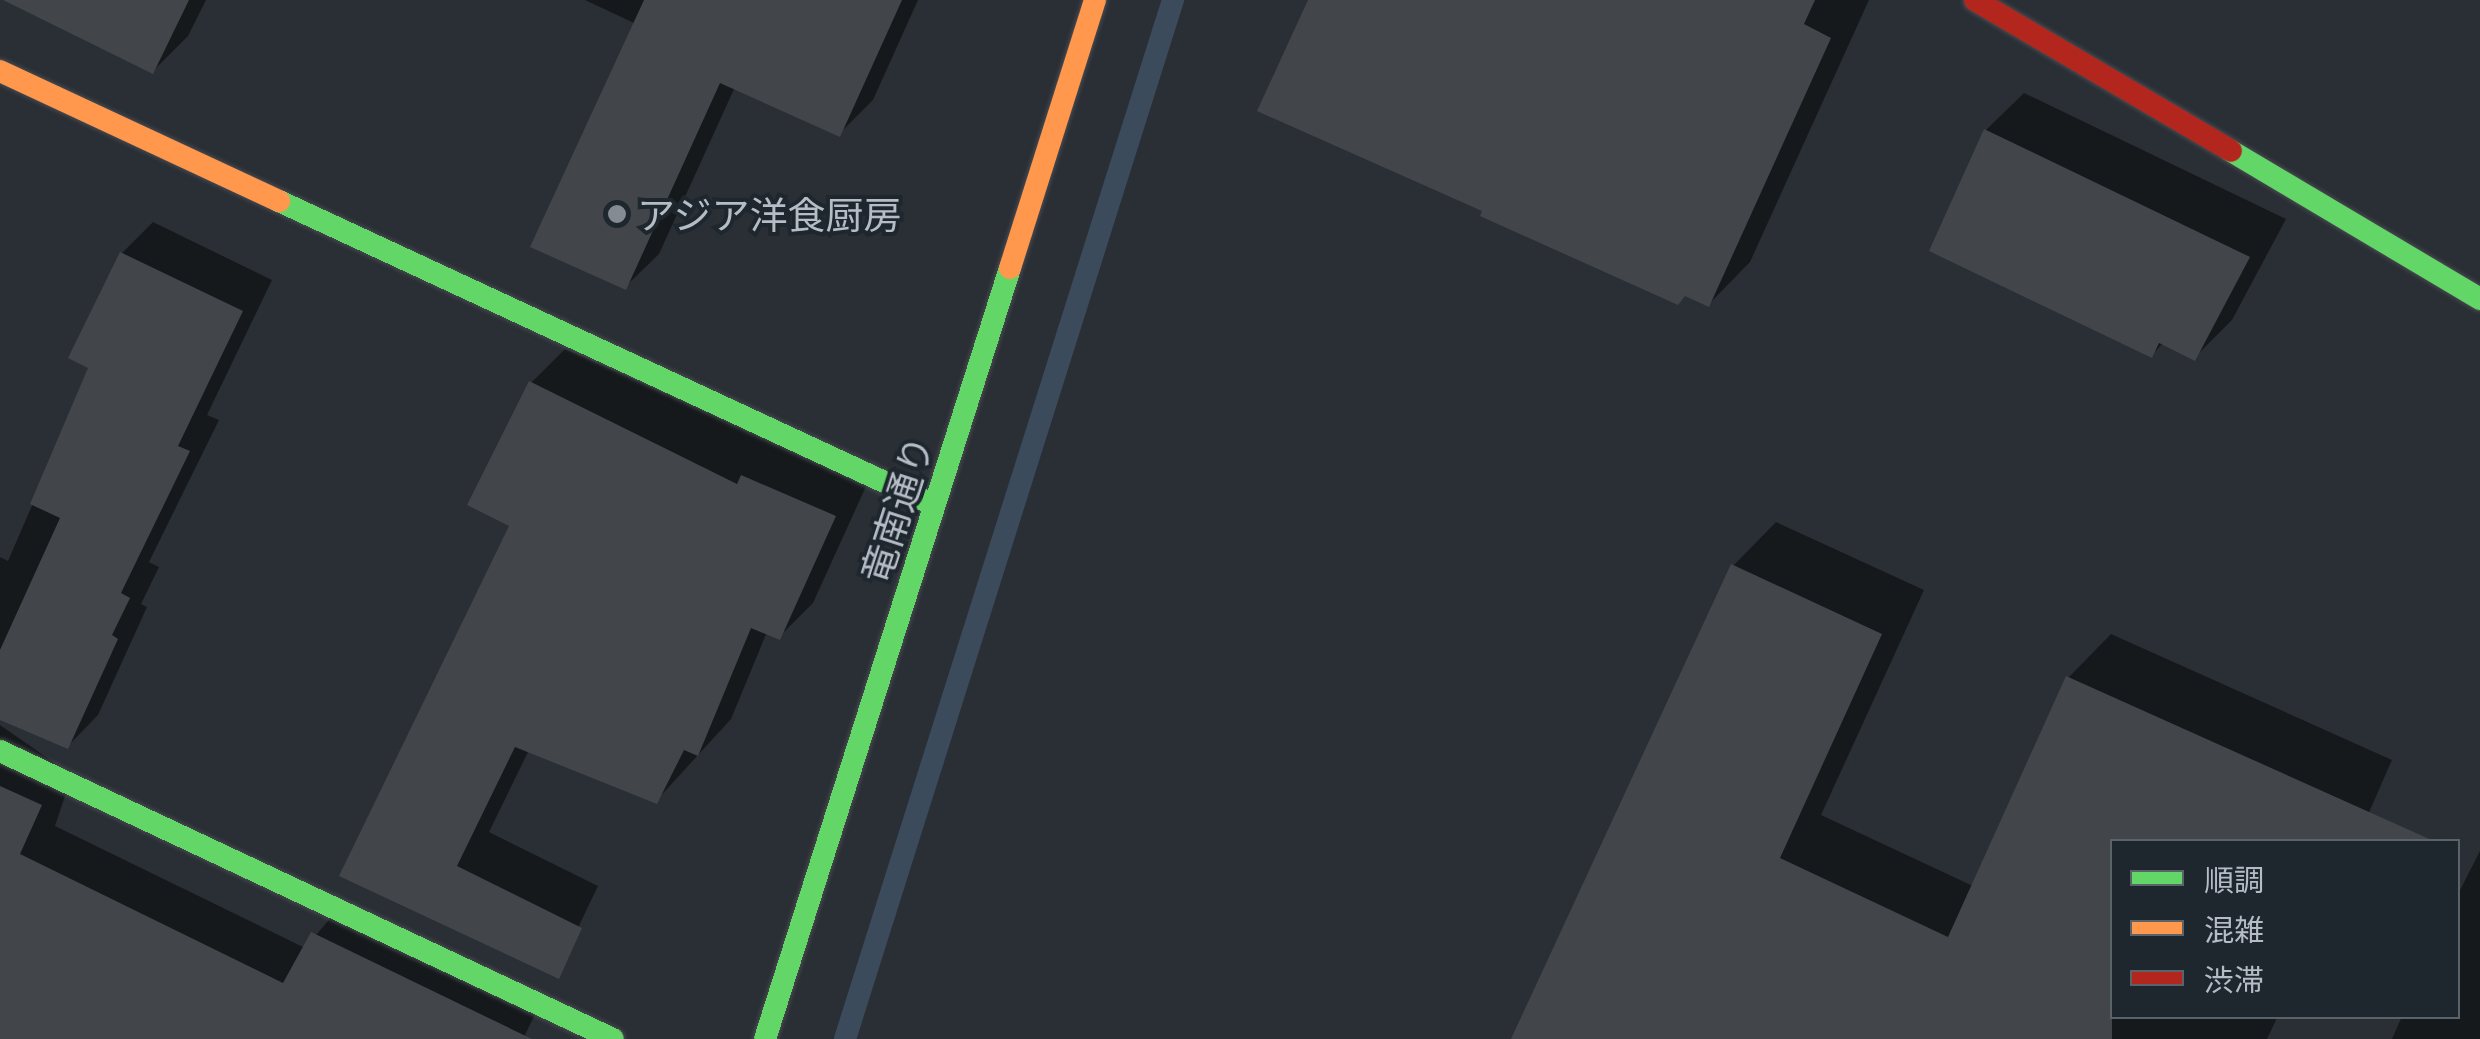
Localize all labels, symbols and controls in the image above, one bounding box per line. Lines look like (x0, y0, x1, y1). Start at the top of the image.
place label: アジア洋食厨房 (637, 191, 903, 237)
marker: アジア洋食厨房 (606, 203, 628, 225)
street label: 竜南通り (851, 430, 941, 588)
legend (2110, 839, 2460, 1019)
text: 順調 (2204, 860, 2264, 897)
text: 混雑 (2204, 910, 2264, 947)
text: 渋滞 (2204, 960, 2264, 997)

